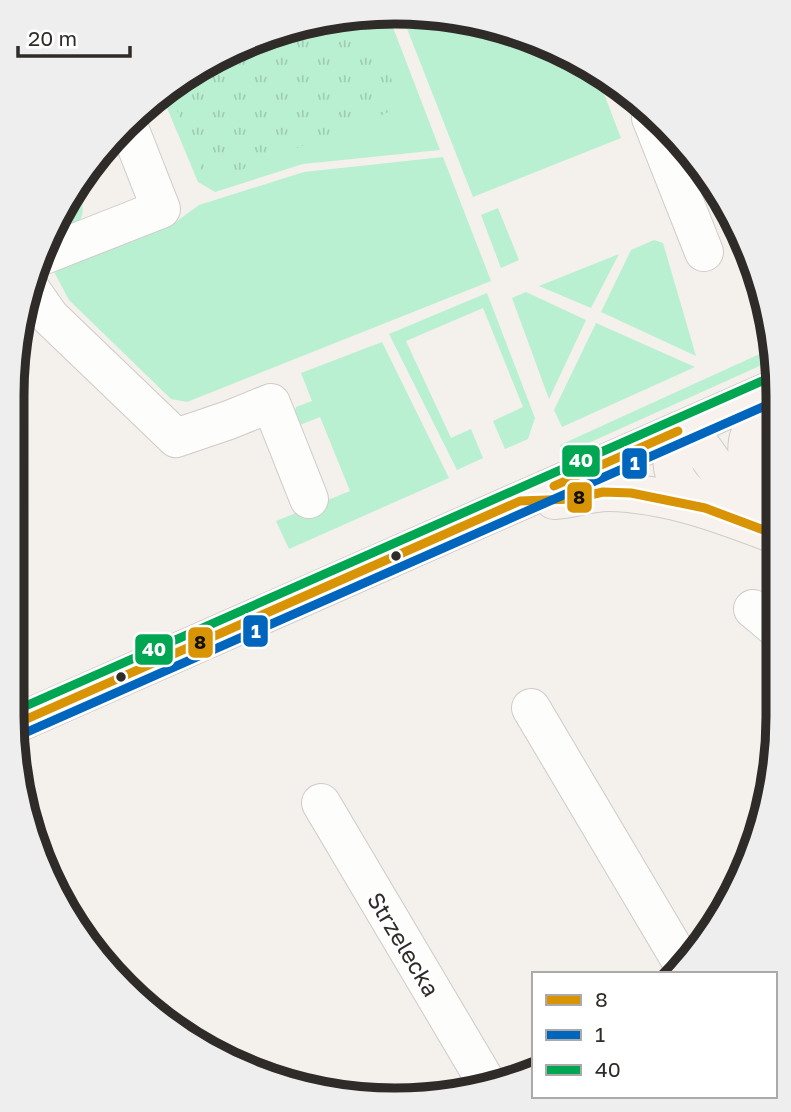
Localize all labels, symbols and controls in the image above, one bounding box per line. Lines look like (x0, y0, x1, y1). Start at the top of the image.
scale bar (18, 14, 130, 58)
text: 20 m (28, 25, 77, 51)
line badge: 40 (561, 444, 601, 478)
line badge: 1 (621, 447, 648, 480)
text: 40 (569, 448, 593, 471)
text: 1 (630, 451, 640, 474)
line badge: 8 (566, 481, 593, 514)
text: 8 (573, 485, 585, 508)
unlabelled marker (389, 549, 403, 563)
line badge: 1 (242, 614, 269, 648)
text: 1 (251, 619, 261, 642)
line badge: 8 (187, 626, 214, 659)
text: 8 (194, 630, 206, 653)
line badge: 40 (134, 633, 174, 666)
text: 40 (142, 637, 166, 660)
unlabelled marker (114, 670, 128, 684)
street label: Strzelecka (362, 887, 446, 1001)
legend (532, 972, 777, 1098)
text: 8 (595, 986, 608, 1012)
text: 1 (595, 1021, 605, 1047)
text: 40 (595, 1056, 621, 1082)

